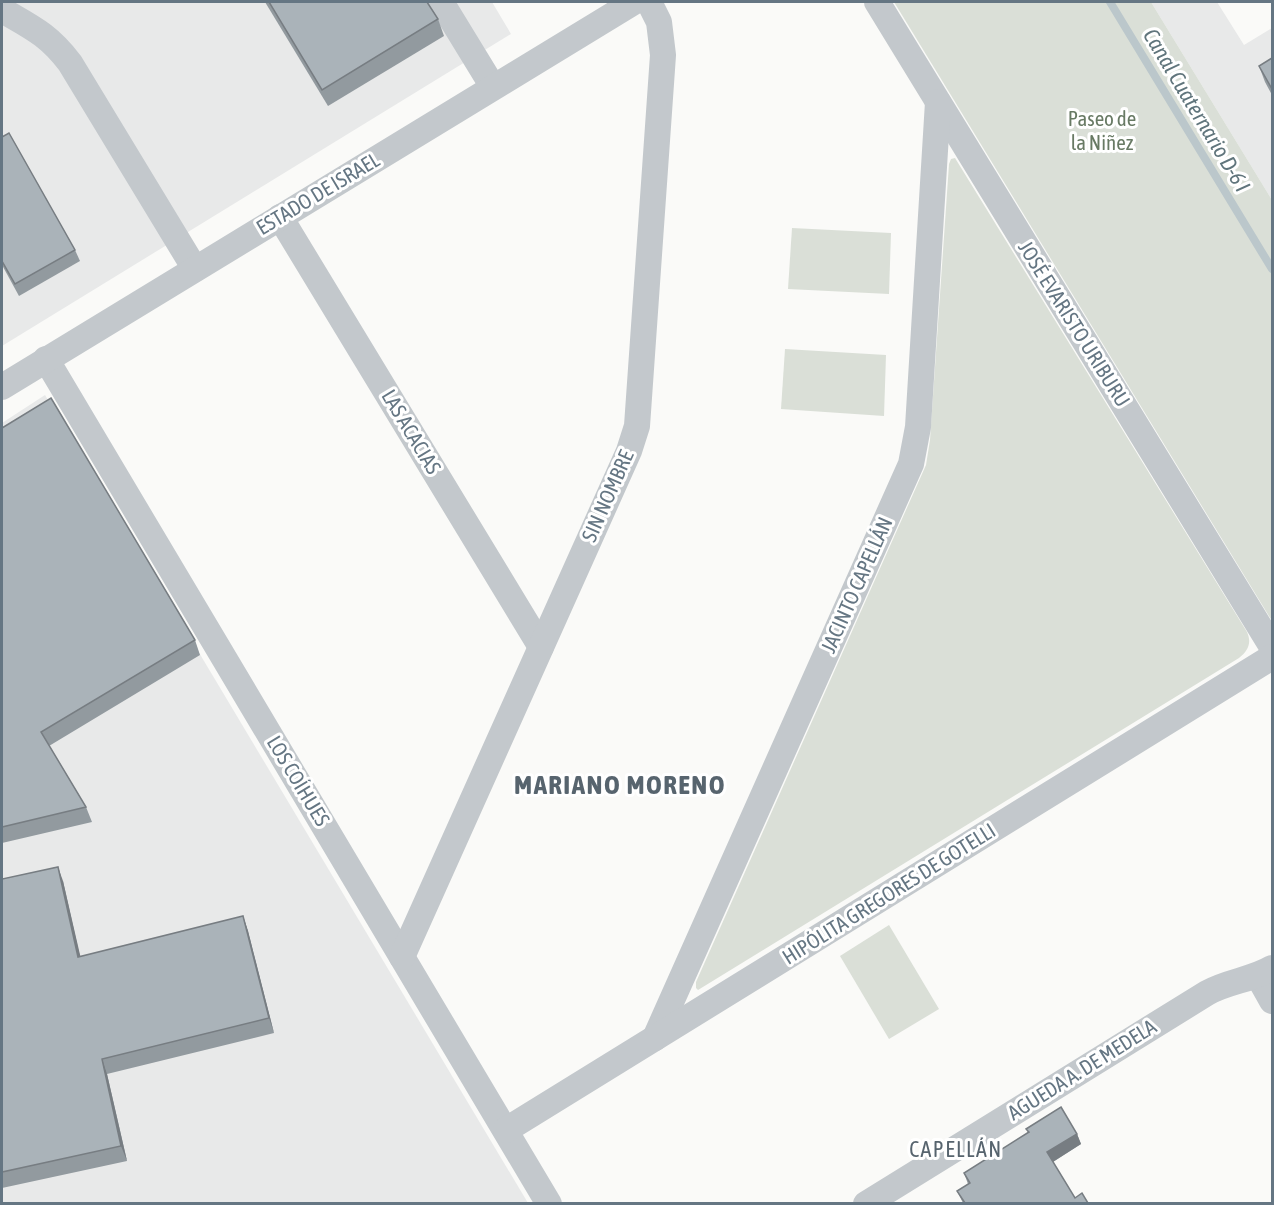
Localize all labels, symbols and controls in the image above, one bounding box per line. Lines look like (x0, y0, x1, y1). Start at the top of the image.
water label: Canal Cuaternario D-6 I (1138, 24, 1256, 196)
park label: Paseo de la Niñez (1068, 106, 1136, 154)
street label: ESTADO DE ISRAEL (252, 147, 383, 239)
street label: JOSÉ EVARISTO URIBURU (1014, 236, 1136, 411)
street label: LAS ACACIAS (377, 385, 446, 478)
street label: SIN NOMBRE (576, 446, 638, 545)
street label: JACINTO CAPELLÁN (815, 513, 897, 656)
street label: LOS COÍHUES (263, 731, 335, 830)
district label: MARIANO MORENO (514, 769, 726, 800)
street label: HIPÓLITA GREGORES DE GOTELLI (778, 818, 999, 969)
street label: AGUEDA A. DE MEDELA (1003, 1013, 1161, 1124)
district label: CAPELLÁN (909, 1136, 1003, 1162)

